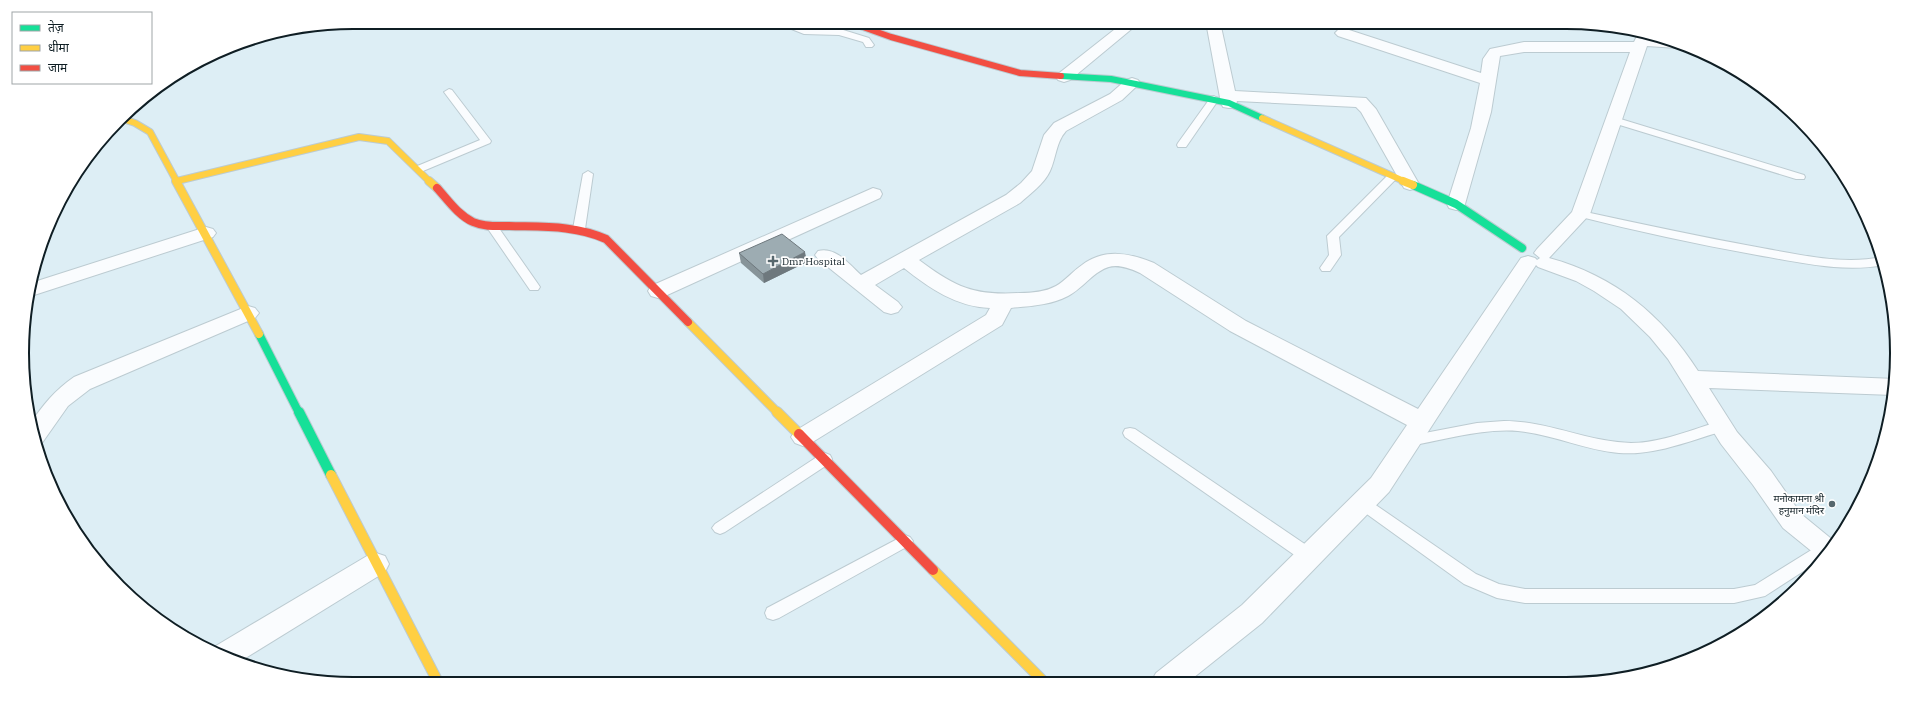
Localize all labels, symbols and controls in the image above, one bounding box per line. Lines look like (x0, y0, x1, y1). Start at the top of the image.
legend (12, 12, 152, 84)
text: तेज़ (48, 20, 65, 35)
text: धीमा (48, 40, 70, 55)
text: जाम (48, 60, 68, 75)
marker: Dmr Hospital (767, 255, 779, 267)
place label: Dmr Hospital (782, 255, 845, 268)
place label: मनोकामना श्री हनुमान मंदिर (1774, 492, 1825, 517)
marker: मनोकामना श्री हनुमान मंदिर (1827, 499, 1837, 509)

